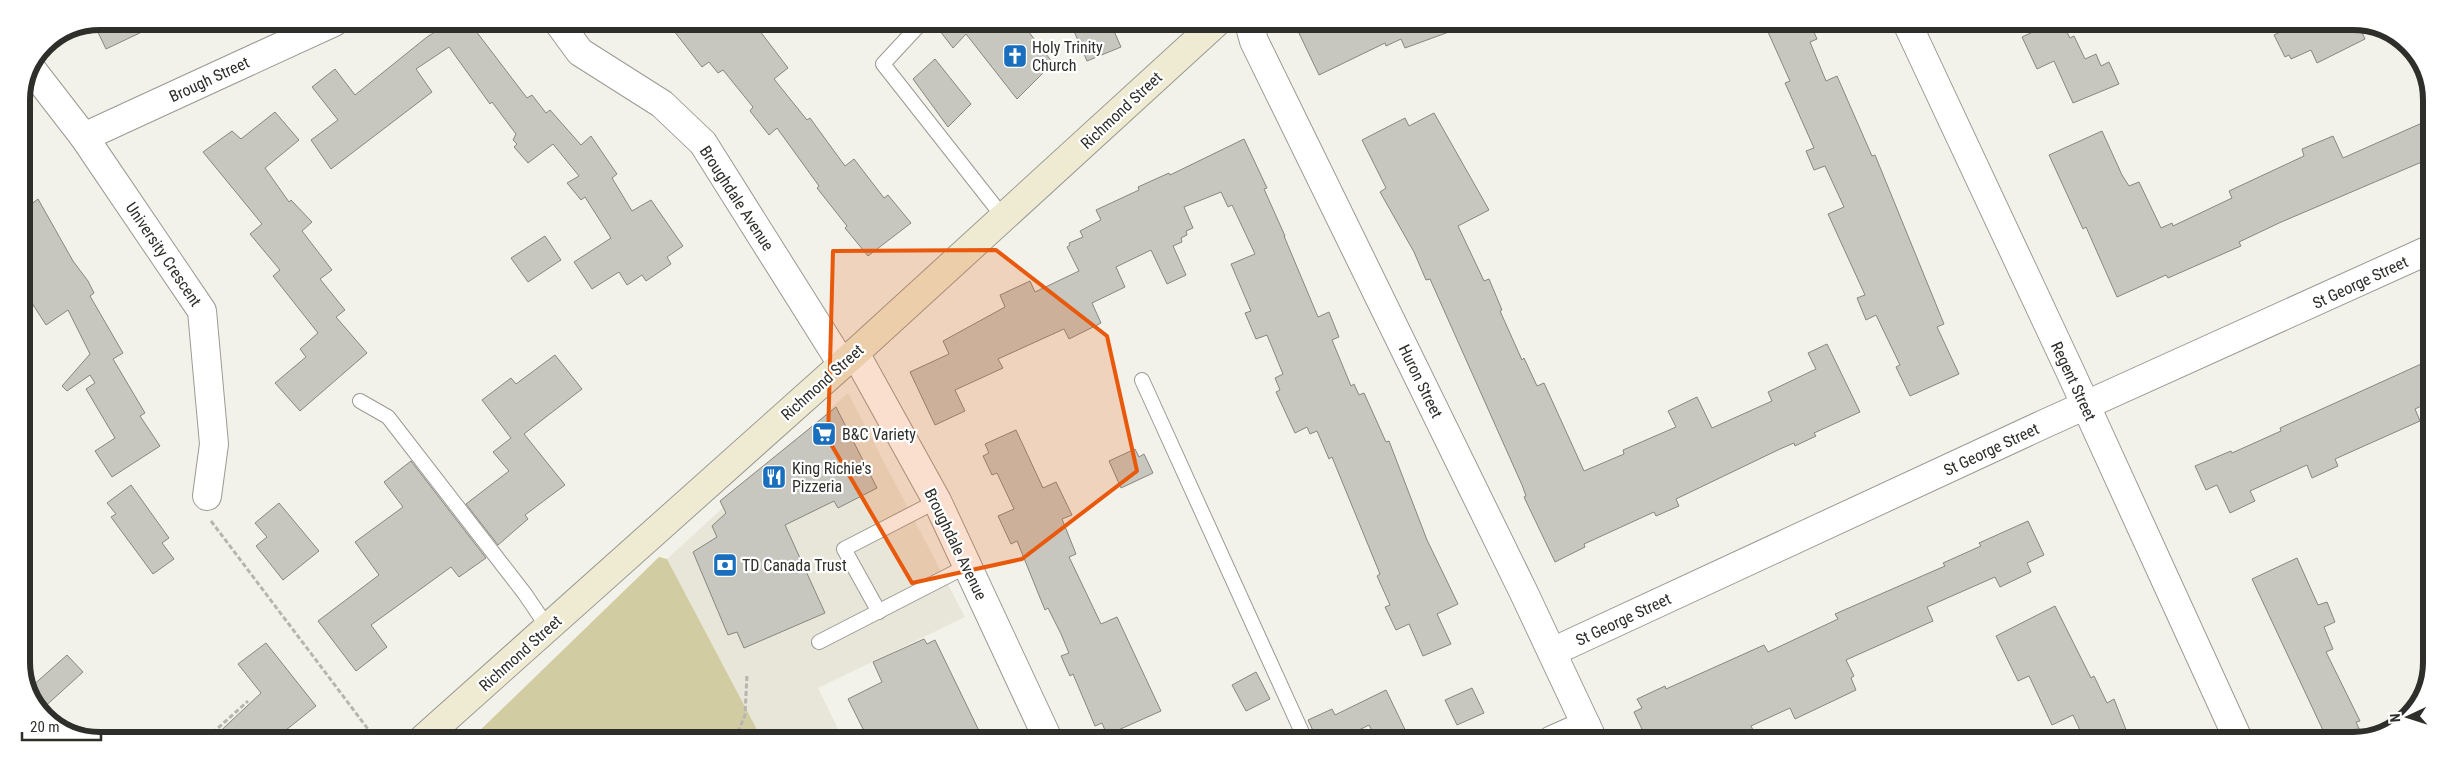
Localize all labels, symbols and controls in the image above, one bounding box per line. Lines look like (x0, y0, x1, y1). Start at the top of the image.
place label: Holy Trinity Church (1032, 38, 1103, 75)
church icon: Holy Trinity Church (1002, 43, 1028, 69)
street label: Brough Street (166, 53, 252, 106)
street label: Richmond Street (1077, 68, 1166, 153)
street label: Broughdale Avenue (696, 142, 778, 254)
street label: University Crescent (122, 199, 206, 310)
street label: St George Street (2310, 252, 2411, 313)
street label: Regent Street (2047, 339, 2100, 424)
street label: Richmond Street (777, 340, 868, 424)
street label: Huron Street (1395, 341, 1447, 421)
street label: St George Street (1941, 419, 2042, 480)
supermarket icon: B&C Variety (811, 421, 837, 447)
place label: B&C Variety (842, 425, 916, 444)
place label: King Richie's Pizzeria (792, 459, 872, 496)
restaurant icon: King Richie's Pizzeria (761, 464, 787, 490)
street label: Broughdale Avenue (920, 486, 991, 603)
bank icon: TD Canada Trust (712, 552, 738, 578)
place label: TD Canada Trust (742, 556, 847, 575)
street label: St George Street (1573, 589, 1674, 650)
street label: Richmond Street (475, 611, 566, 695)
north arrow (2383, 692, 2433, 742)
scale bar (22, 710, 101, 742)
text: N (2387, 713, 2403, 723)
text: 20 m (30, 718, 60, 736)

